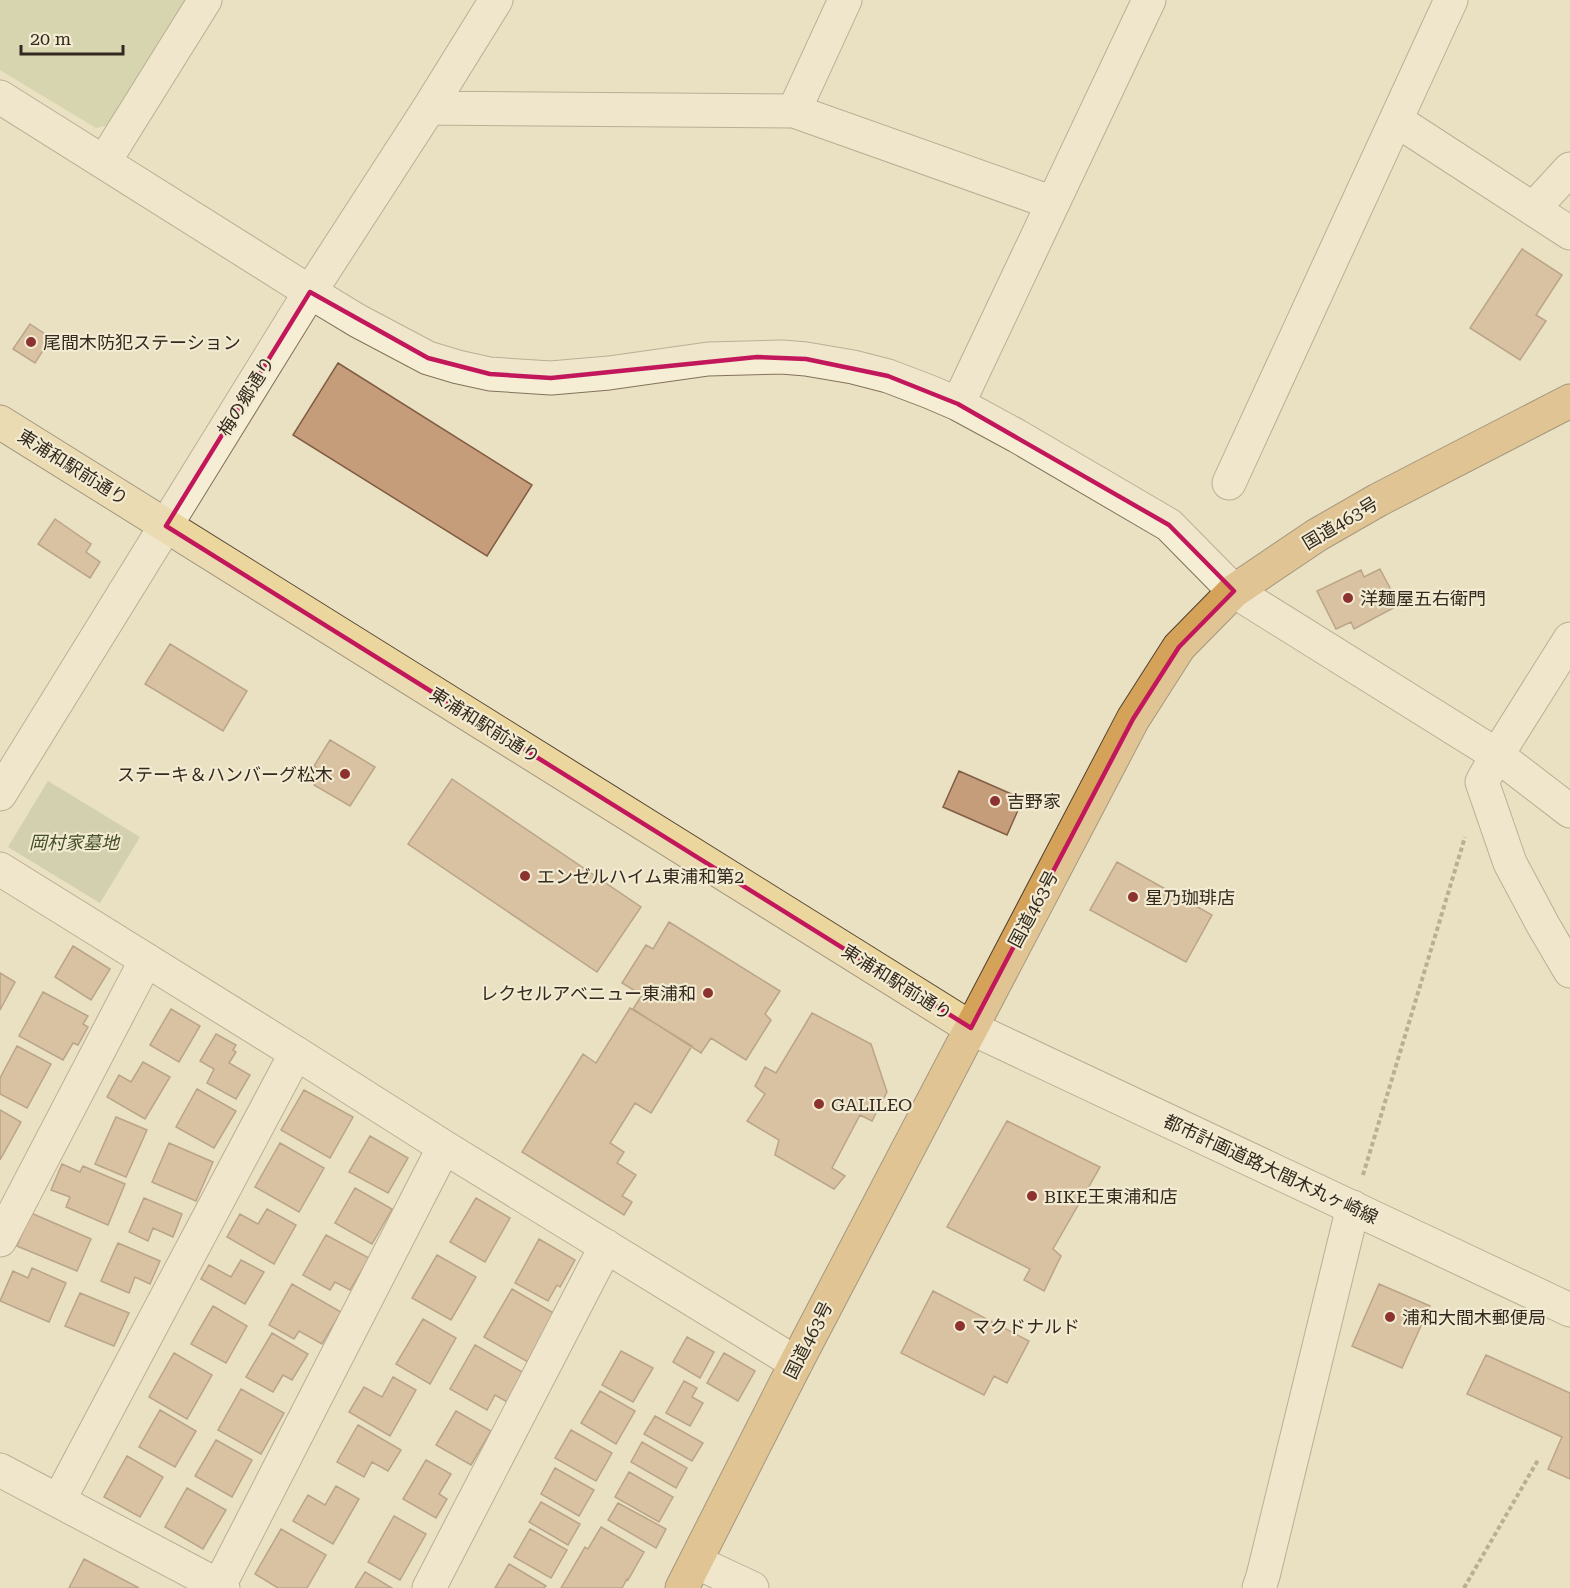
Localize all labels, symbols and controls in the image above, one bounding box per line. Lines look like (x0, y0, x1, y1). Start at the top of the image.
scale bar (21, 18, 123, 56)
text: 20 m (30, 28, 71, 49)
place label: 尾間木防犯ステーション (43, 332, 241, 353)
marker: 尾間木防犯ステーション (24, 335, 38, 349)
street label: 梅の郷通り (213, 352, 279, 440)
street label: 東浦和駅前通り (14, 425, 132, 509)
street label: 国道463号 (1298, 492, 1382, 554)
place label: 洋麺屋五右衛門 (1360, 588, 1486, 609)
marker: 洋麺屋五右衛門 (1341, 591, 1355, 605)
street label: 東浦和駅前通り (426, 683, 544, 767)
place label: ステーキ＆ハンバーグ松木 (117, 764, 333, 785)
marker: ステーキ＆ハンバーグ松木 (338, 767, 352, 781)
place label: 吉野家 (1007, 791, 1061, 812)
marker: 吉野家 (988, 794, 1002, 808)
park label: 岡村家墓地 (29, 832, 121, 853)
place label: エンゼルハイム東浦和第2 (537, 866, 744, 887)
street label: 国道463号 (1004, 867, 1062, 951)
marker: エンゼルハイム東浦和第2 (518, 869, 532, 883)
place label: 星乃珈琲店 (1145, 887, 1235, 908)
marker: 星乃珈琲店 (1126, 890, 1140, 904)
street label: 東浦和駅前通り (838, 940, 956, 1024)
place label: レクセルアベニュー東浦和 (480, 983, 696, 1004)
marker: レクセルアベニュー東浦和 (701, 986, 715, 1000)
place label: GALILEO (831, 1094, 912, 1115)
marker: GALILEO (812, 1097, 826, 1111)
street label: 都市計画道路大間木丸ヶ崎線 (1161, 1110, 1381, 1228)
place label: BIKE王東浦和店 (1044, 1186, 1177, 1207)
marker: BIKE王東浦和店 (1025, 1189, 1039, 1203)
street label: 国道463号 (780, 1298, 836, 1382)
place label: 浦和大間木郵便局 (1402, 1307, 1546, 1328)
marker: 浦和大間木郵便局 (1383, 1310, 1397, 1324)
place label: マクドナルド (972, 1316, 1080, 1337)
marker: マクドナルド (953, 1319, 967, 1333)

